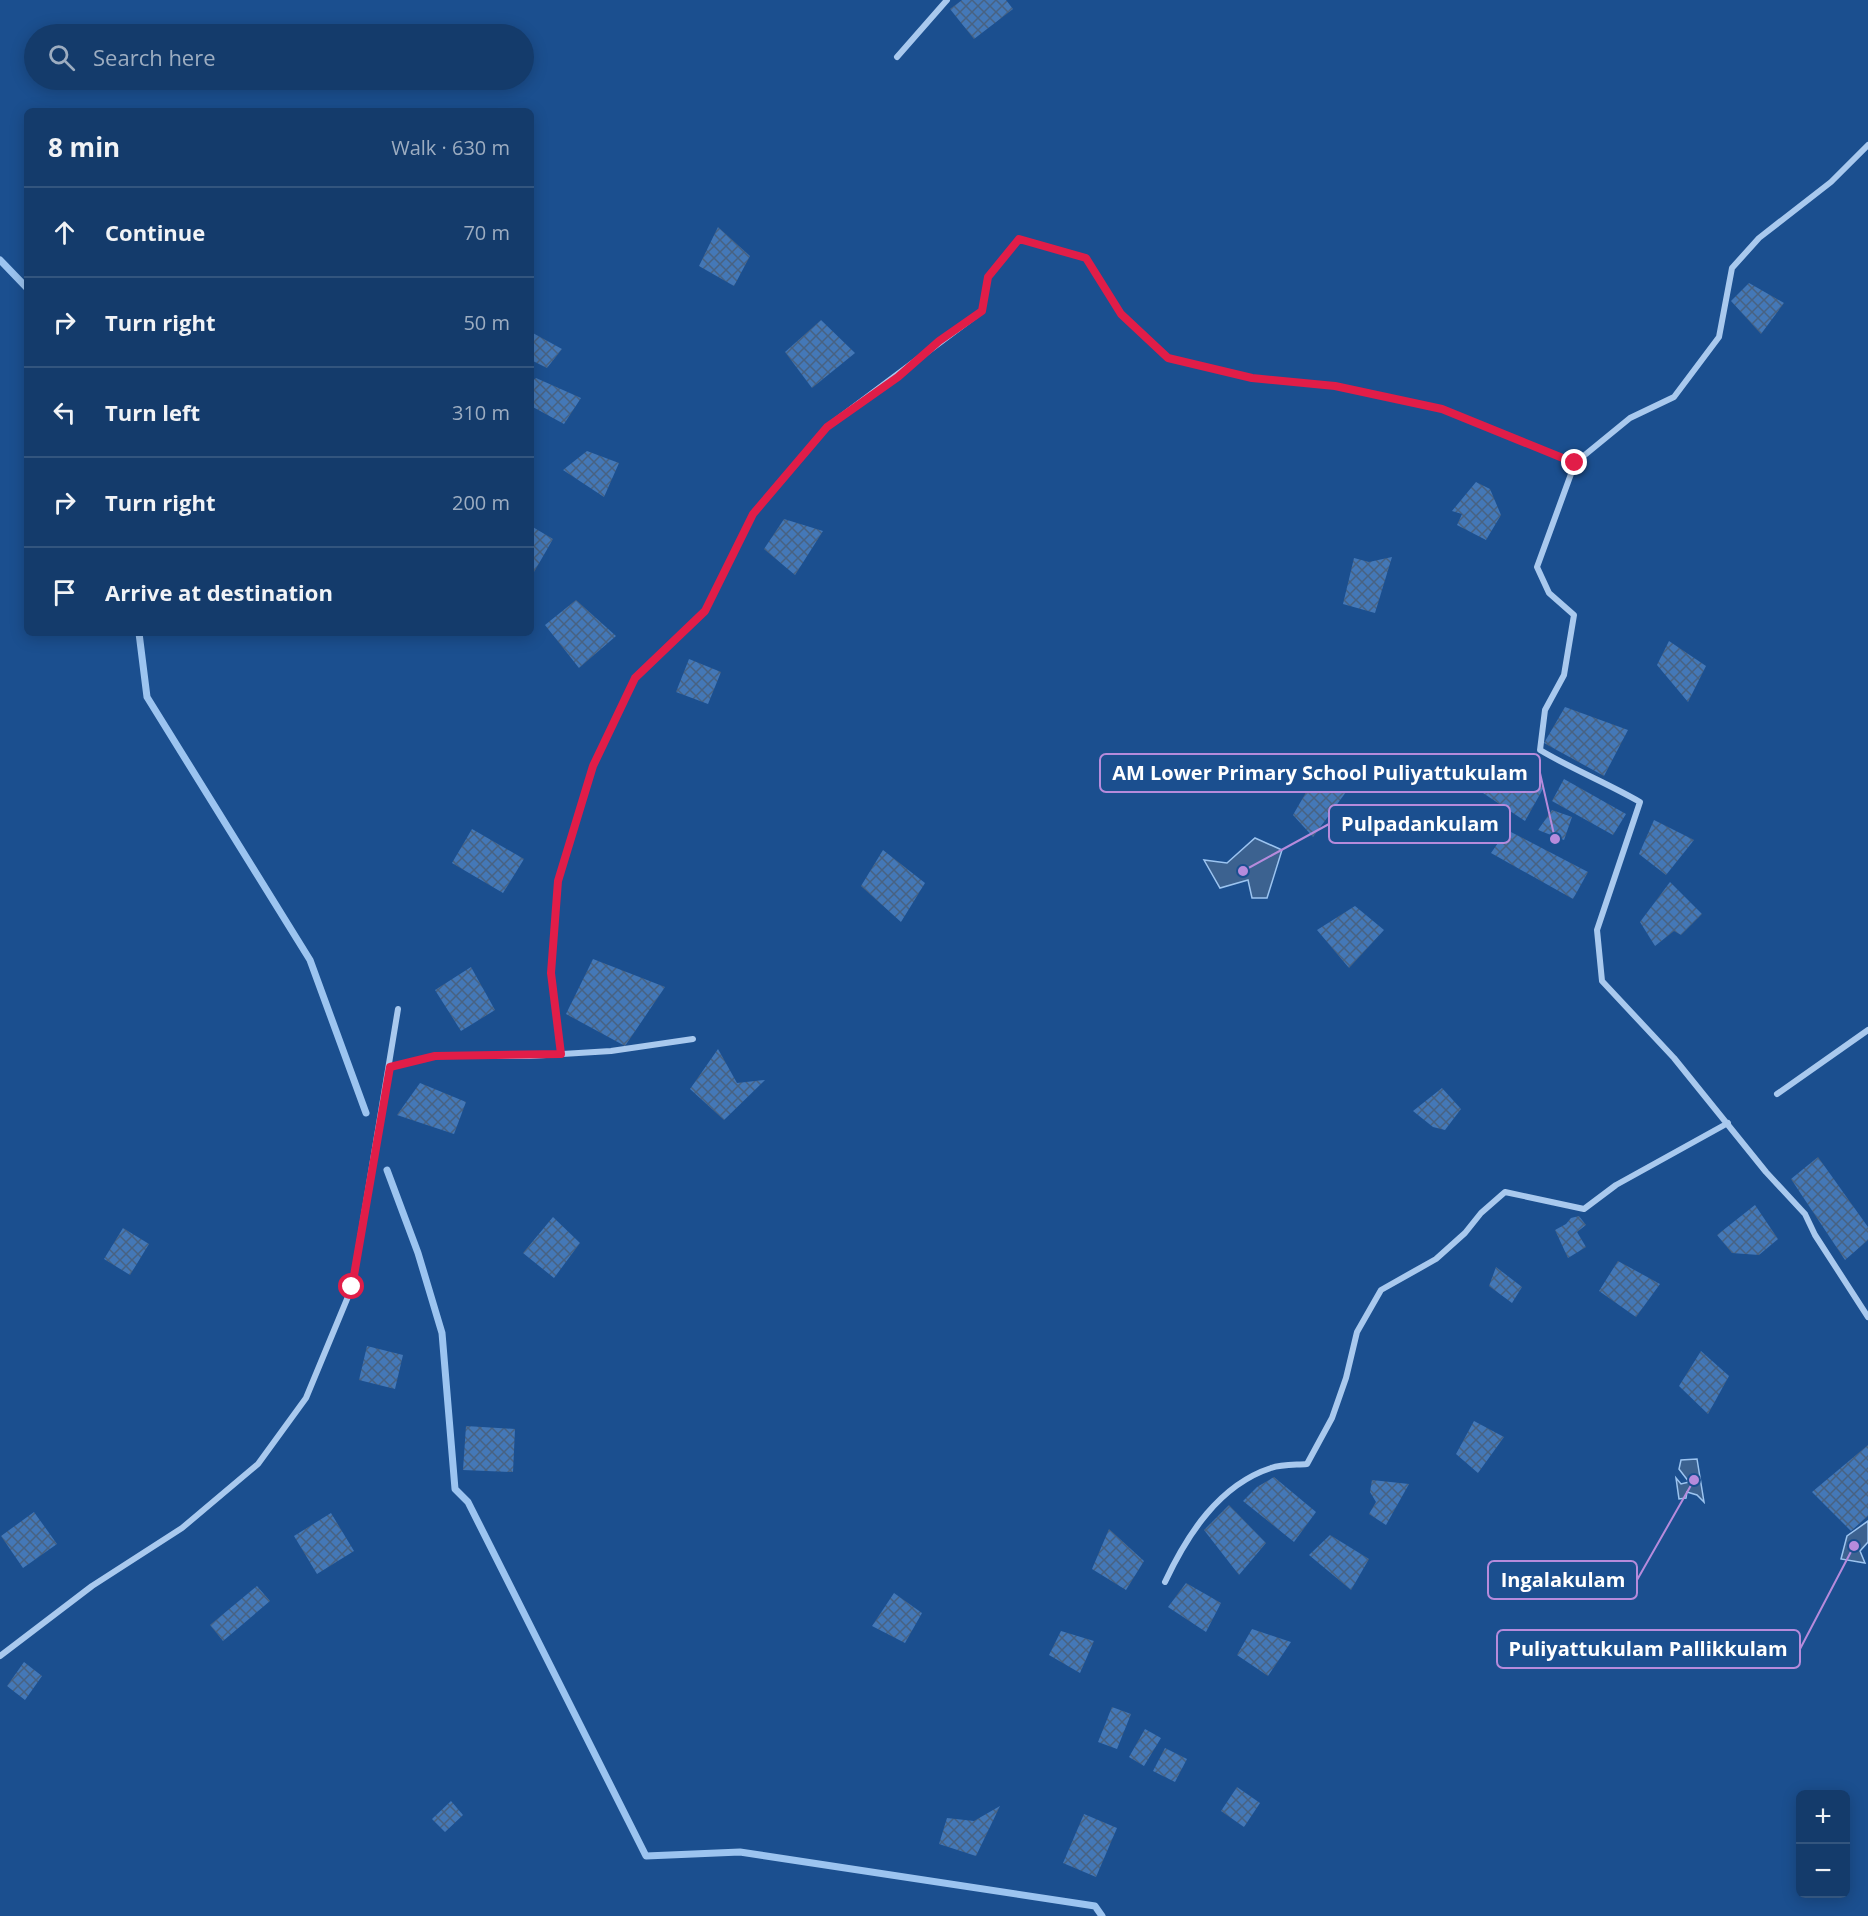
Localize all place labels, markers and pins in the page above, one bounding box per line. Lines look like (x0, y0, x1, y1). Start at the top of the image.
callout: AM Lower Primary School Puliyattukulam (1100, 754, 1540, 792)
callout: Pulpadankulam (1329, 805, 1510, 843)
callout: Ingalakulam (1488, 1561, 1637, 1599)
callout: Puliyattukulam Pallikkulam (1497, 1630, 1800, 1668)

